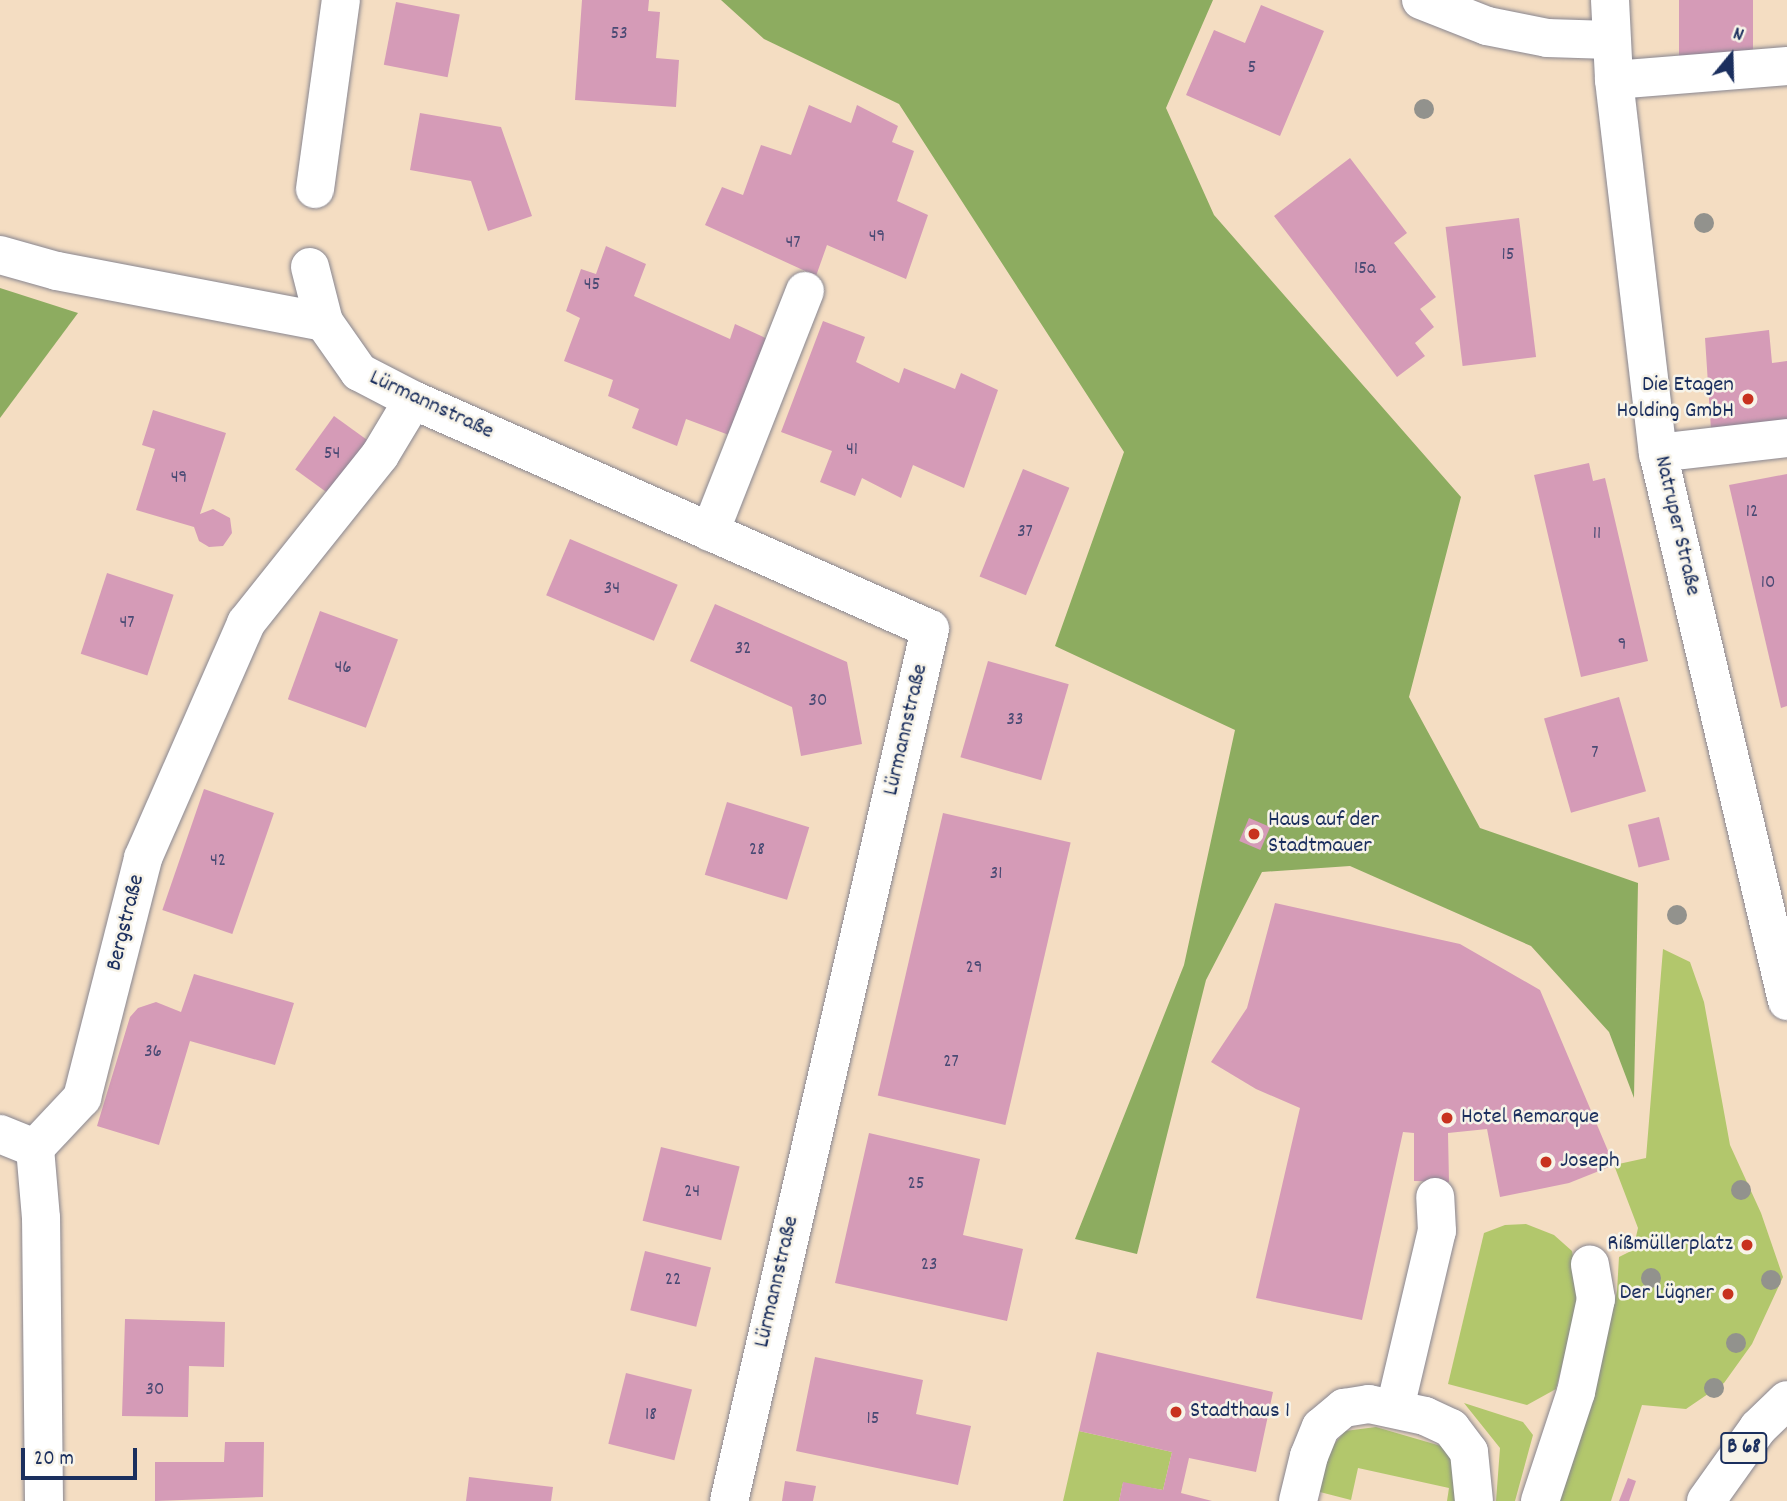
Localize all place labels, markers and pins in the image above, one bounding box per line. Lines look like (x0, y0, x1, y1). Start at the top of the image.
place label: Die Etagen Holding GmbH (1616, 372, 1734, 426)
marker: Die Etagen Holding GmbH (1740, 391, 1756, 407)
place label: Haus auf der Stadtmauer (1268, 807, 1379, 861)
marker: Haus auf der Stadtmauer (1246, 826, 1262, 842)
place label: Hotel Remarque (1461, 1104, 1599, 1132)
marker: Hotel Remarque (1439, 1110, 1455, 1126)
place label: Joseph (1560, 1148, 1620, 1176)
marker: Joseph (1538, 1154, 1554, 1170)
place label: Rißmüllerplatz (1607, 1231, 1733, 1259)
marker: Rißmüllerplatz (1739, 1237, 1755, 1253)
place label: Der Lügner (1620, 1280, 1714, 1308)
marker: Der Lügner (1720, 1286, 1736, 1302)
place label: Stadthaus 1 (1190, 1398, 1290, 1426)
marker: Stadthaus 1 (1168, 1404, 1184, 1420)

